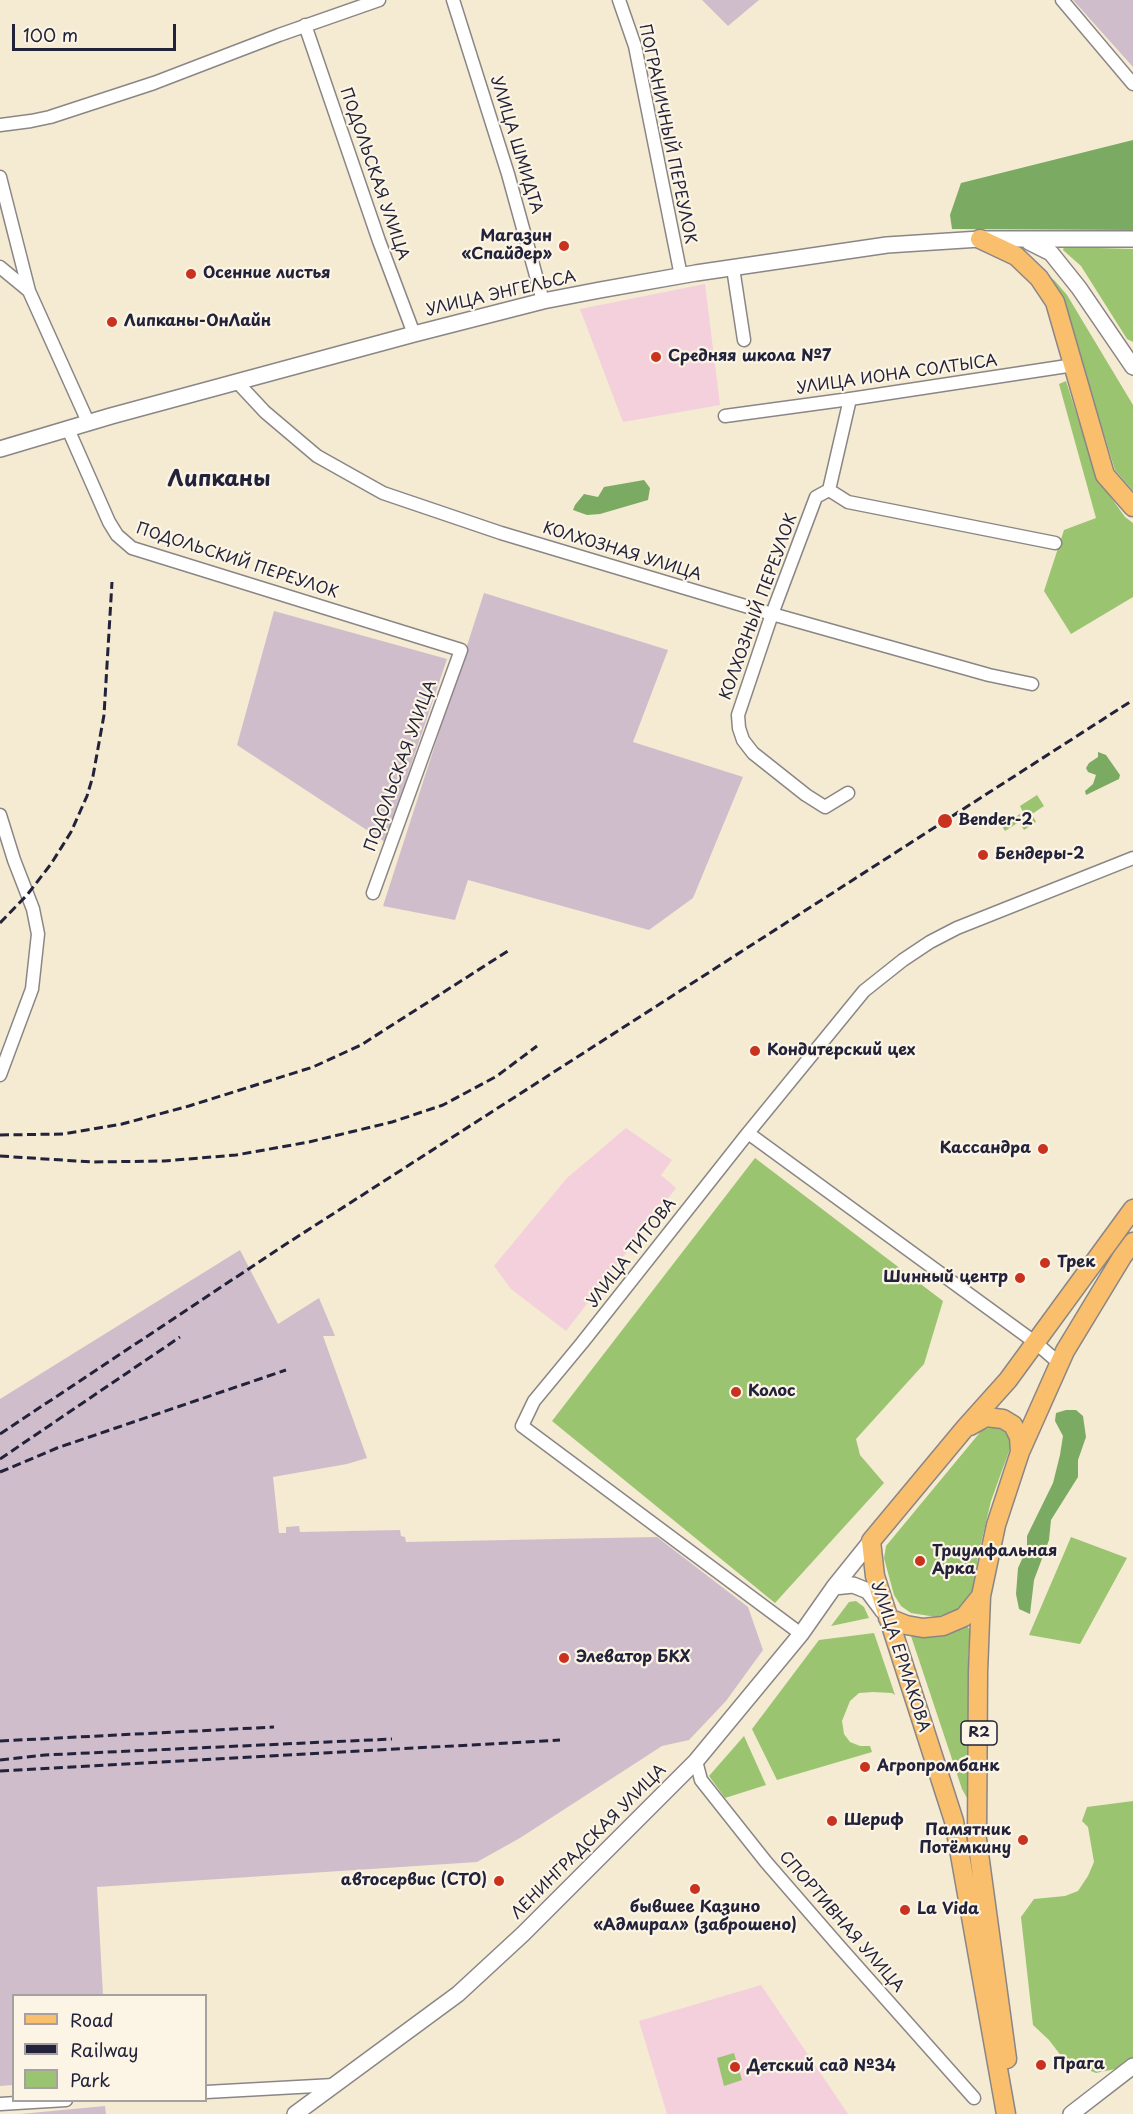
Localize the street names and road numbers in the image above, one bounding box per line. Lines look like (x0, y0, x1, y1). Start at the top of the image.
street label: ПОГРАНИЧНЫЙ ПЕРЕУЛОК (634, 22, 700, 246)
street label: УЛИЦА ШМИДТА (486, 74, 546, 216)
street label: ПОДОЛЬСКАЯ УЛИЦА (335, 85, 413, 263)
street label: УЛИЦА ЭНГЕЛЬСА (424, 267, 578, 321)
street label: УЛИЦА ИОНА СОЛТЫСА (795, 351, 999, 399)
street label: КОЛХОЗНЫЙ ПЕРЕУЛОК (716, 511, 802, 703)
street label: ПОДОЛЬСКИЙ ПЕРЕУЛОК (134, 519, 340, 603)
street label: КОЛХОЗНАЯ УЛИЦА (540, 519, 704, 585)
street label: ПОДОЛЬСКАЯ УЛИЦА (361, 678, 441, 854)
street label: УЛИЦА ТИТОВА (583, 1195, 681, 1311)
street label: УЛИЦА ЕРМАКОВА (867, 1579, 933, 1735)
road number: R2 (961, 1721, 997, 1745)
street label: ЛЕНИНГРАДСКАЯ УЛИЦА (508, 1761, 670, 1923)
street label: СПОРТИВНАЯ УЛИЦА (774, 1848, 908, 1996)

